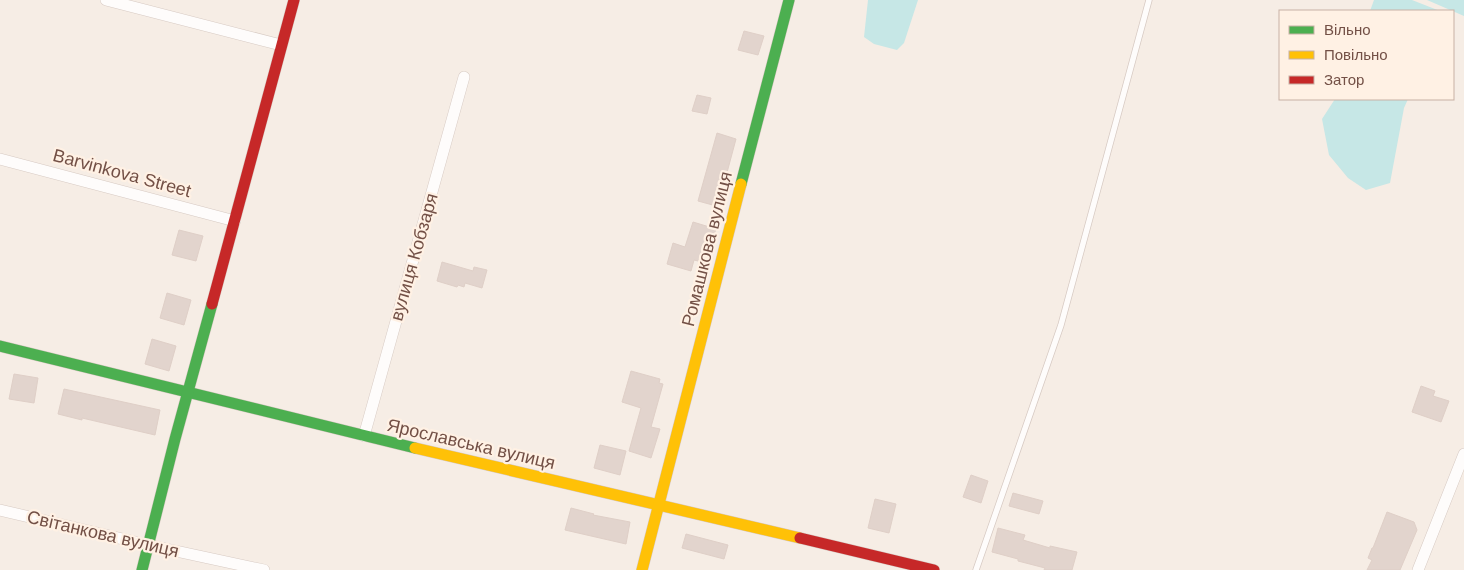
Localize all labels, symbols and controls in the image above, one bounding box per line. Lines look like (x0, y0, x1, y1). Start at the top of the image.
legend (1279, 10, 1454, 100)
text: Вільно (1324, 21, 1371, 38)
text: Повільно (1324, 46, 1388, 63)
text: Затор (1324, 71, 1364, 88)
street label: Barvinkova Street (51, 145, 193, 201)
street label: Ромашкова вулиця (678, 169, 736, 329)
street label: вулиця Кобзаря (386, 191, 442, 323)
street label: Ярославська вулиця (385, 415, 557, 473)
street label: Світанкова вулиця (25, 507, 181, 561)

